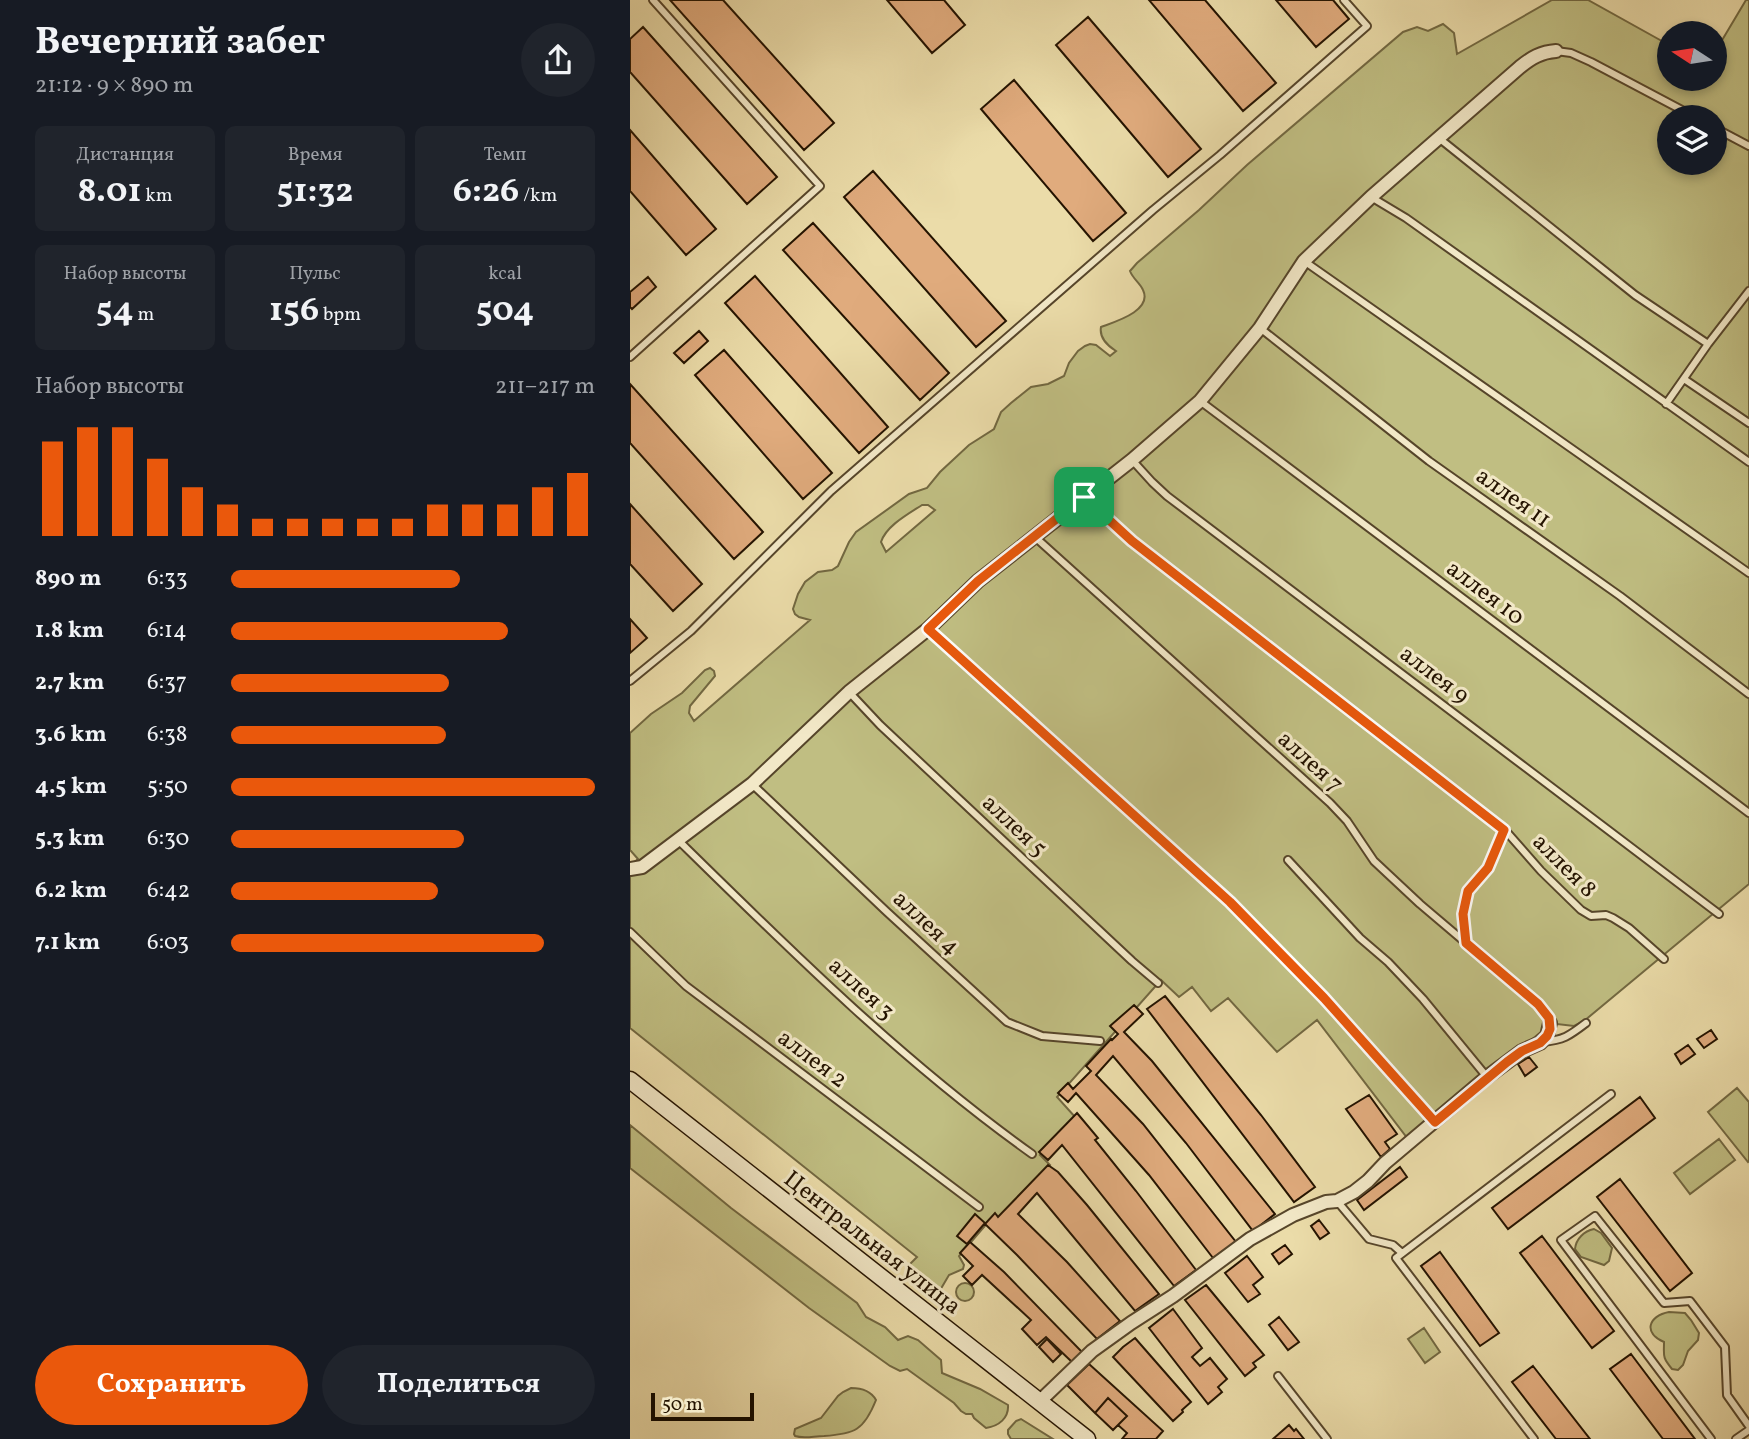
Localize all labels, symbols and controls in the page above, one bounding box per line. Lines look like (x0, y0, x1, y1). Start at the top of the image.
text: Вечерний забег (35, 17, 325, 70)
north arrow (1657, 21, 1727, 91)
map controls (1657, 21, 1727, 175)
button: share (521, 23, 595, 97)
text: 21:12 · 9 × 890 m (35, 70, 193, 102)
button: layers (1657, 105, 1727, 175)
text: Дистанция (76, 142, 174, 168)
text: Время (288, 142, 342, 168)
text: Темп (484, 142, 526, 168)
text: 8.01 (77, 168, 142, 216)
text: 51:32 (277, 168, 353, 216)
text: 6:26 (453, 168, 519, 216)
text: km (142, 183, 173, 209)
text: /km (519, 183, 557, 209)
text: Набор высоты (63, 261, 187, 287)
text: Пульс (289, 261, 341, 287)
text: kcal (488, 261, 522, 287)
text: 54 (96, 287, 134, 335)
text: 156 (269, 287, 319, 335)
text: 504 (476, 287, 534, 335)
text: m (134, 302, 154, 328)
text: bpm (319, 302, 361, 328)
text: Набор высоты (35, 371, 184, 403)
text: 211–217 m (495, 371, 595, 403)
street label: аллея 11 (1468, 460, 1558, 537)
pin (1054, 467, 1114, 527)
icon: arrive (1065, 478, 1103, 516)
street label: аллея 10 (1438, 553, 1531, 634)
text: 890 m (35, 563, 101, 595)
text: 6:33 (147, 563, 188, 595)
text: 1.8 km (35, 615, 104, 647)
text: 6:14 (147, 615, 187, 647)
street label: аллея 9 (1392, 638, 1476, 713)
text: 2.7 km (35, 667, 105, 699)
text: 6:37 (147, 667, 187, 699)
text: 3.6 km (35, 719, 107, 751)
text: 6:38 (147, 719, 188, 751)
street label: аллея 7 (1269, 724, 1350, 801)
text: 4.5 km (35, 771, 107, 803)
text: 5:50 (147, 771, 188, 803)
street label: аллея 5 (973, 787, 1054, 866)
text: 5.3 km (35, 823, 105, 855)
text: 6:30 (147, 823, 189, 855)
street label: аллея 8 (1524, 826, 1604, 906)
text: 6.2 km (35, 875, 107, 907)
text: 6:42 (147, 875, 190, 907)
street label: аллея 4 (884, 883, 967, 964)
text: 7.1 km (35, 927, 100, 959)
text: 6:03 (147, 927, 189, 959)
street label: аллея 3 (820, 950, 901, 1029)
street label: аллея 2 (770, 1022, 854, 1097)
street label: Центральная улица (776, 1163, 968, 1324)
button: Сохранить (35, 1345, 308, 1425)
button: Поделиться (322, 1345, 595, 1425)
scale bar (651, 1390, 754, 1422)
text: 50 m (662, 1392, 703, 1418)

